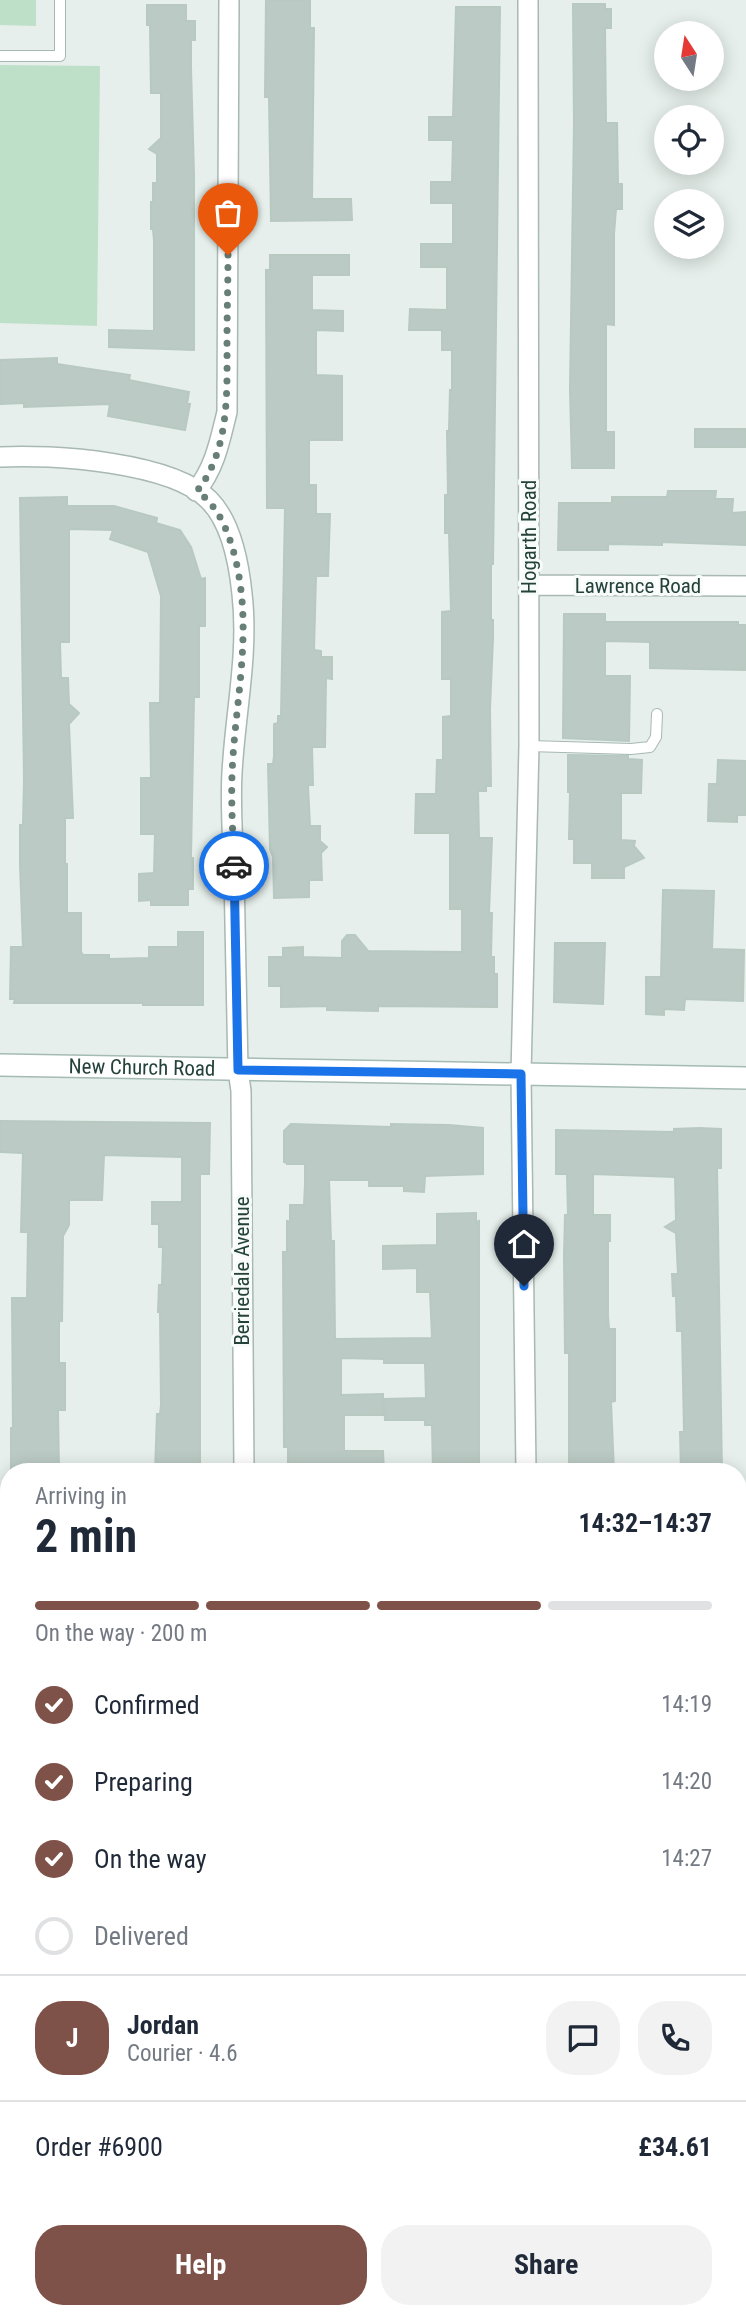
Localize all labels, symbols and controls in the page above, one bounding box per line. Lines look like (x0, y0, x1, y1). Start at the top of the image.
north arrow (654, 21, 724, 91)
map controls (654, 21, 724, 259)
button: locate (654, 105, 724, 175)
pin (198, 183, 258, 255)
button: layers (654, 189, 724, 259)
icon: bag (209, 194, 247, 232)
street label: Hogarth Road (517, 480, 541, 594)
street label: Lawrence Road (575, 574, 701, 598)
courier (199, 831, 269, 901)
icon: car (215, 847, 253, 885)
street label: New Church Road (68, 1054, 216, 1081)
street label: Berriedale Avenue (230, 1196, 254, 1346)
pin (494, 1214, 554, 1286)
icon: home (505, 1225, 543, 1263)
text: Arriving in (35, 1483, 127, 1510)
text: 14:32–14:37 (578, 1508, 712, 1538)
text: 2 min (35, 1509, 137, 1563)
text: On the way · 200 m (35, 1620, 207, 1647)
icon: check (35, 1686, 73, 1724)
text: Confirmed (94, 1690, 200, 1720)
text: 14:19 (661, 1691, 712, 1718)
icon: check (35, 1763, 73, 1801)
text: Preparing (94, 1767, 193, 1797)
text: 14:20 (661, 1768, 712, 1795)
icon: check (35, 1840, 73, 1878)
text: On the way (94, 1844, 207, 1874)
text: 14:27 (661, 1845, 712, 1872)
text: Delivered (94, 1921, 189, 1951)
button: chat (546, 2001, 620, 2075)
button: phone (638, 2001, 712, 2075)
text: Jordan (127, 2010, 199, 2040)
text: J (66, 2023, 78, 2053)
text: Courier · 4.6 (127, 2040, 238, 2067)
text: Order #6900 (35, 2132, 163, 2162)
text: £34.61 (638, 2132, 712, 2162)
button: Help (35, 2225, 367, 2305)
button: Share (381, 2225, 712, 2305)

